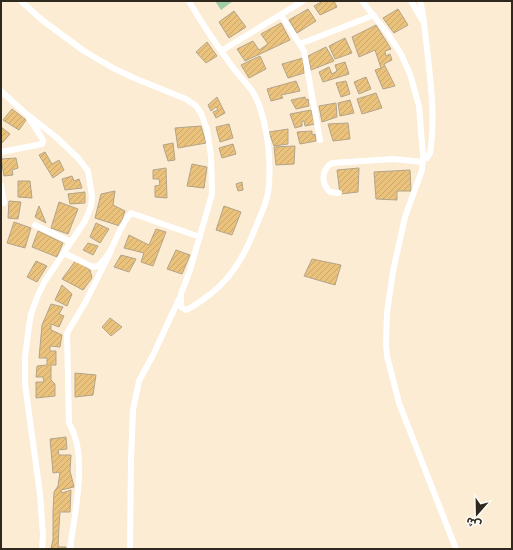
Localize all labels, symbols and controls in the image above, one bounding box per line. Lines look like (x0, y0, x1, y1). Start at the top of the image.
north arrow (457, 494, 497, 534)
text: ش (464, 514, 483, 532)

